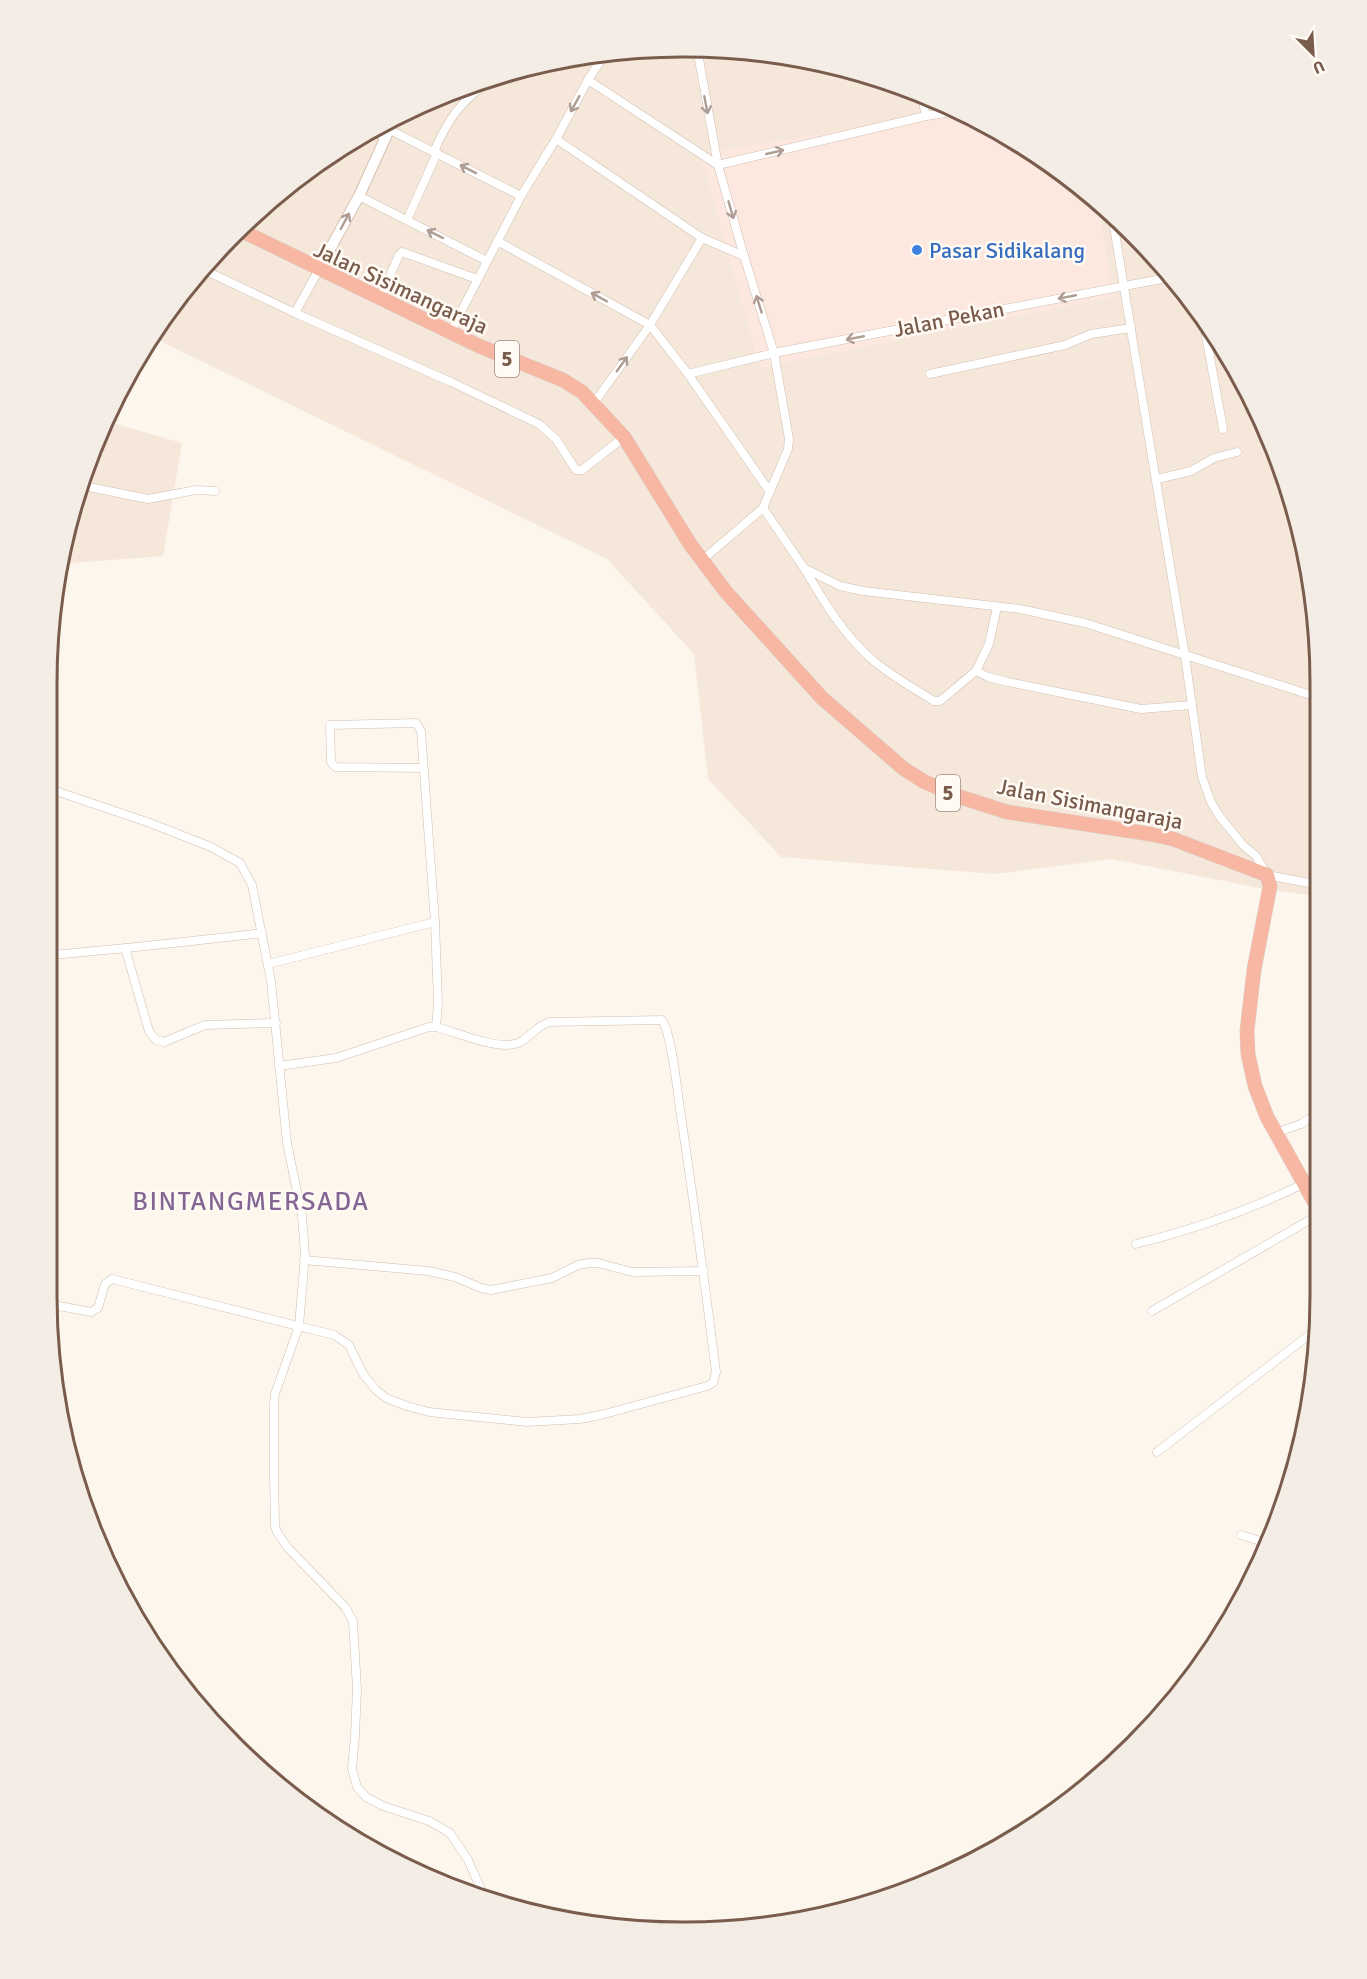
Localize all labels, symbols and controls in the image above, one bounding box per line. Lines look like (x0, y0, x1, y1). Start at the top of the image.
north arrow (1283, 24, 1343, 84)
text: U (1310, 55, 1328, 78)
one-way arrow (568, 95, 580, 112)
one-way arrow (701, 95, 712, 115)
one-way arrow (766, 145, 785, 157)
one-way arrow (460, 163, 478, 174)
one-way arrow (726, 201, 737, 220)
one-way arrow (340, 213, 351, 231)
one-way arrow (426, 228, 444, 239)
street label: Jalan Sisimangaraja (310, 236, 492, 340)
place label: Pasar Sidikalang (929, 237, 1085, 264)
marker: Pasar Sidikalang (910, 243, 924, 257)
one-way arrow (591, 291, 608, 303)
one-way arrow (1057, 292, 1077, 303)
one-way arrow (753, 295, 764, 314)
street label: Jalan Pekan (891, 295, 1007, 343)
one-way arrow (845, 333, 865, 344)
road number: 5 (495, 341, 519, 377)
one-way arrow (616, 356, 628, 372)
street label: Jalan Sisimangaraja (995, 773, 1185, 835)
road number: 5 (936, 775, 960, 811)
district label: BINTANGMERSADA (132, 1186, 370, 1218)

